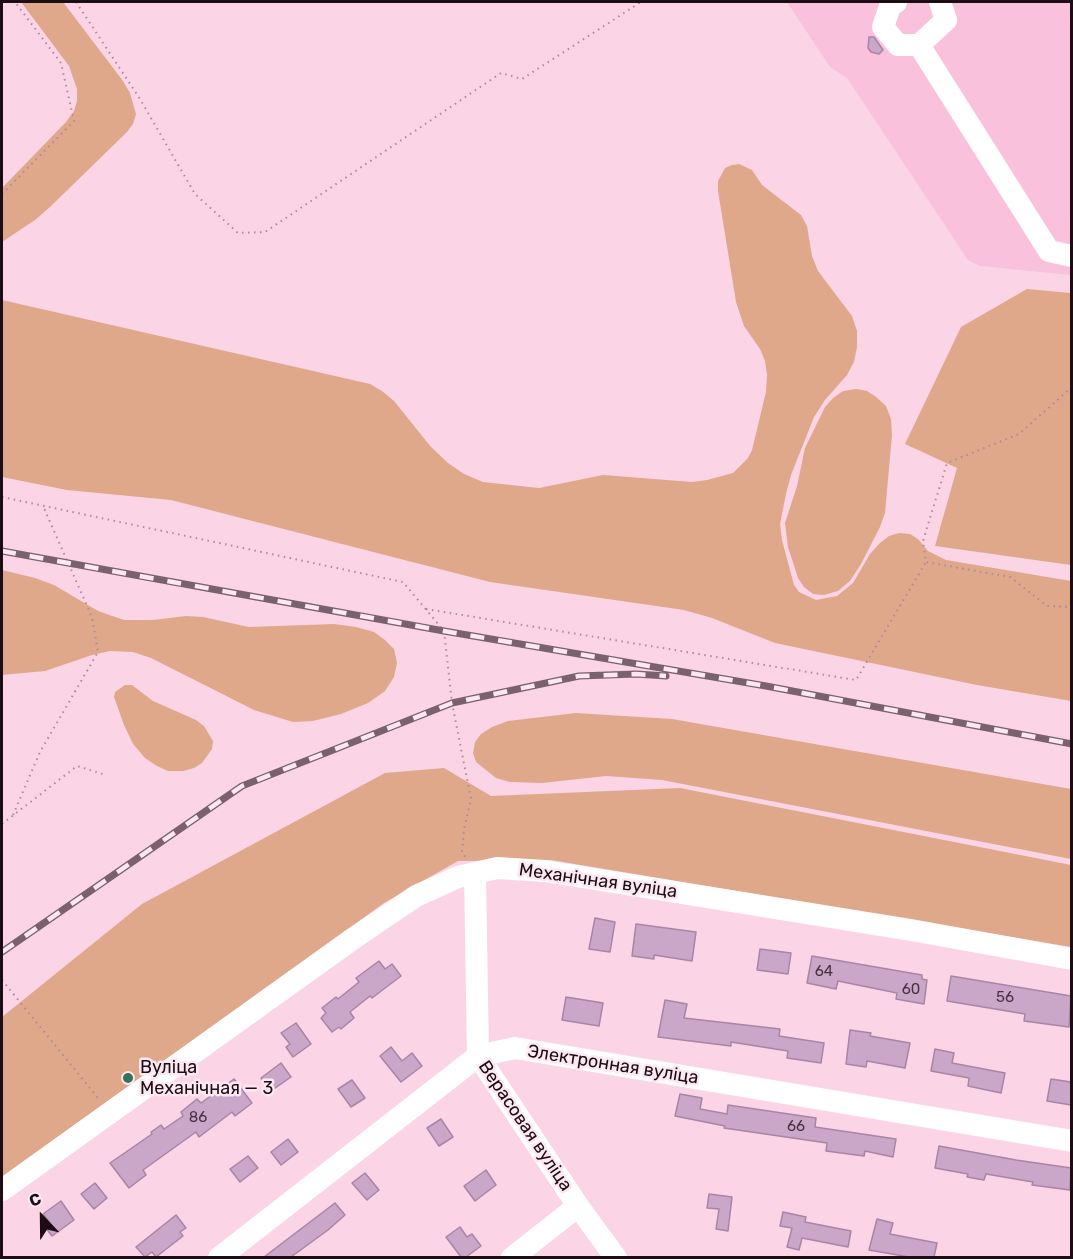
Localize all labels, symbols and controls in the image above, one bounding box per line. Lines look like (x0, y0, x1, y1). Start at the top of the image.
street label: Механічная вуліца (517, 859, 679, 903)
house number: 64 (815, 963, 833, 981)
house number: 60 (902, 981, 920, 999)
house number: 56 (996, 989, 1014, 1007)
street label: Электронная вуліца (526, 1041, 700, 1089)
place label: Вуліца Механічная — 3 (140, 1057, 273, 1100)
street label: Верасовая вуліца (473, 1057, 577, 1195)
marker: Вуліца Механічная — 3 (121, 1071, 135, 1085)
house number: 86 (189, 1109, 207, 1127)
house number: 66 (787, 1118, 805, 1136)
north arrow (12, 1187, 72, 1247)
text: С (26, 1189, 44, 1211)

